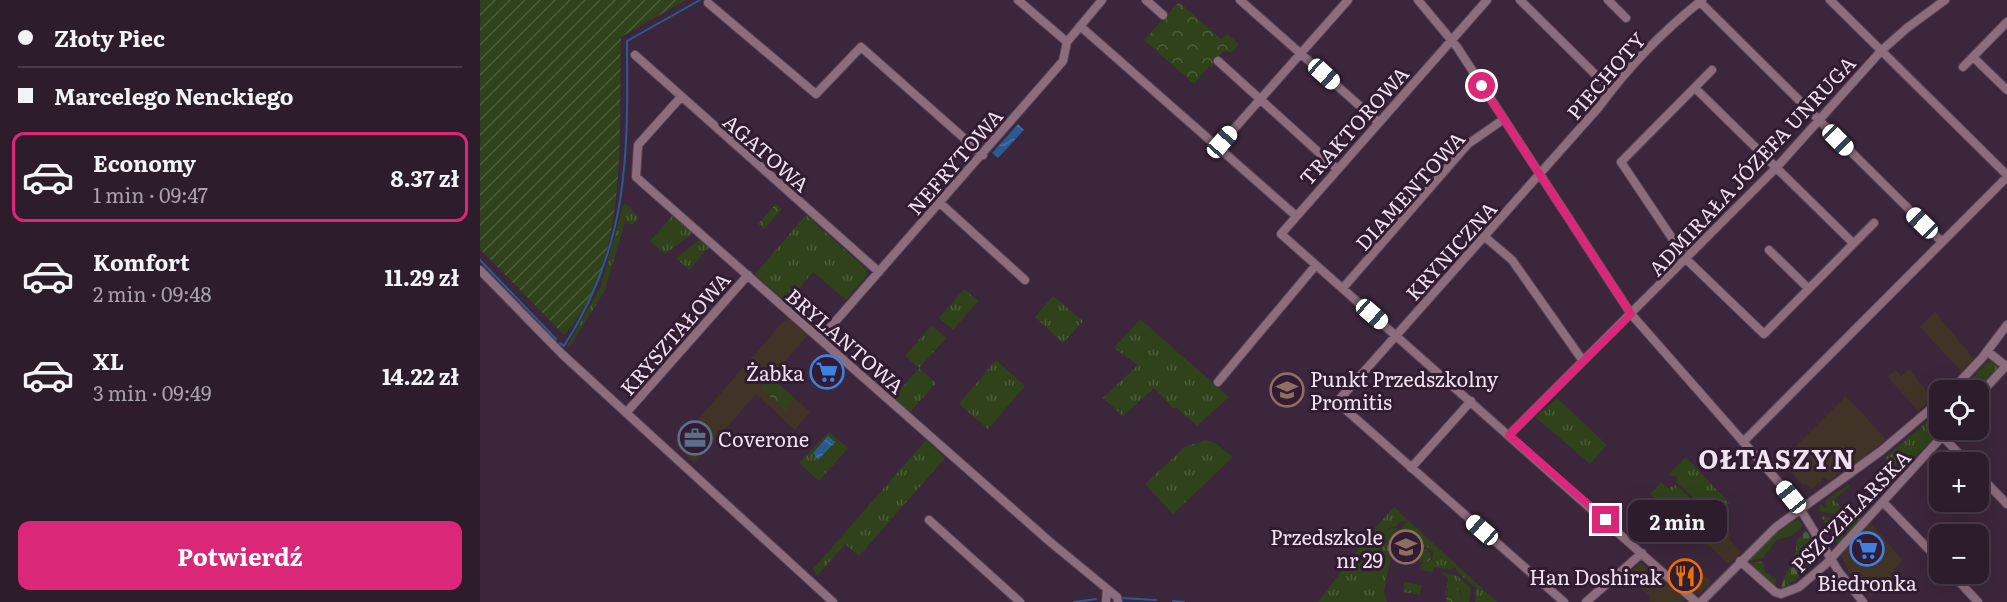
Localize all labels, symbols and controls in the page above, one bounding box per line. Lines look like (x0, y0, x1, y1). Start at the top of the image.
text: Złoty Piec (54, 21, 165, 54)
street label: PIECHOTY (1558, 25, 1652, 125)
street label: ADMIRAŁA JÓZEFA UNRUGA (1641, 48, 1862, 282)
car (1305, 55, 1343, 93)
street label: TRAKTOROWA (1291, 59, 1415, 191)
route start (1468, 72, 1495, 99)
text: Marcelego Nenckiego (54, 79, 293, 112)
street label: NEFRYTOWA (899, 101, 1009, 221)
street label: AGATOWA (717, 106, 817, 198)
car (1819, 121, 1857, 159)
car (1203, 123, 1241, 161)
street label: DIAMENTOWA (1347, 123, 1471, 256)
text: Economy (93, 146, 196, 179)
icon: car (21, 150, 75, 204)
text: 8.37 zł (390, 161, 459, 194)
text: 1 min · 09:47 (93, 179, 208, 209)
street label: KRYNICZNA (1397, 194, 1503, 306)
car (1903, 204, 1941, 242)
text: Komfort (93, 245, 190, 278)
icon: car (21, 249, 75, 303)
text: 11.29 zł (384, 260, 459, 293)
street label: KRYSZTAŁOWA (612, 264, 736, 401)
text: 2 min · 09:48 (93, 278, 211, 308)
street label: BRYLANTOWA (780, 280, 912, 400)
car (1353, 295, 1391, 333)
text: XL (93, 344, 124, 377)
icon: car (21, 348, 75, 402)
supermarket icon: Żabka (809, 354, 845, 390)
place label: Żabka (746, 357, 804, 387)
text: 14.22 zł (382, 359, 459, 392)
place label: Punkt Przedszkolny Promitis (1310, 363, 1499, 416)
school or university icon: Punkt Przedszkolny Promitis (1269, 372, 1305, 408)
text: 3 min · 09:49 (93, 377, 212, 407)
map controls (1929, 380, 1989, 584)
button: locate (1929, 380, 1989, 440)
office icon: Coverone (677, 420, 713, 456)
place label: Coverone (718, 423, 809, 453)
district label: OŁTASZYN (1698, 438, 1856, 477)
street label: PSZCZELARSKA (1784, 442, 1917, 578)
button: + (1929, 452, 1989, 512)
car (1773, 477, 1809, 517)
callout: 2 min (1627, 499, 1726, 541)
route end (1592, 506, 1619, 533)
text: 2 min (1650, 506, 1705, 536)
car (1463, 511, 1501, 549)
button: Potwierdź (18, 521, 462, 590)
place label: Przedszkole nr 29 (1270, 521, 1383, 574)
button: − (1929, 524, 1989, 584)
school or university icon: Przedszkole nr 29 (1388, 529, 1424, 565)
supermarket icon: Biedronka (1849, 531, 1885, 567)
restaurant icon: Han Doshirak (1667, 558, 1703, 594)
place label: Han Doshirak (1529, 561, 1663, 591)
place label: Biedronka (1817, 567, 1917, 597)

